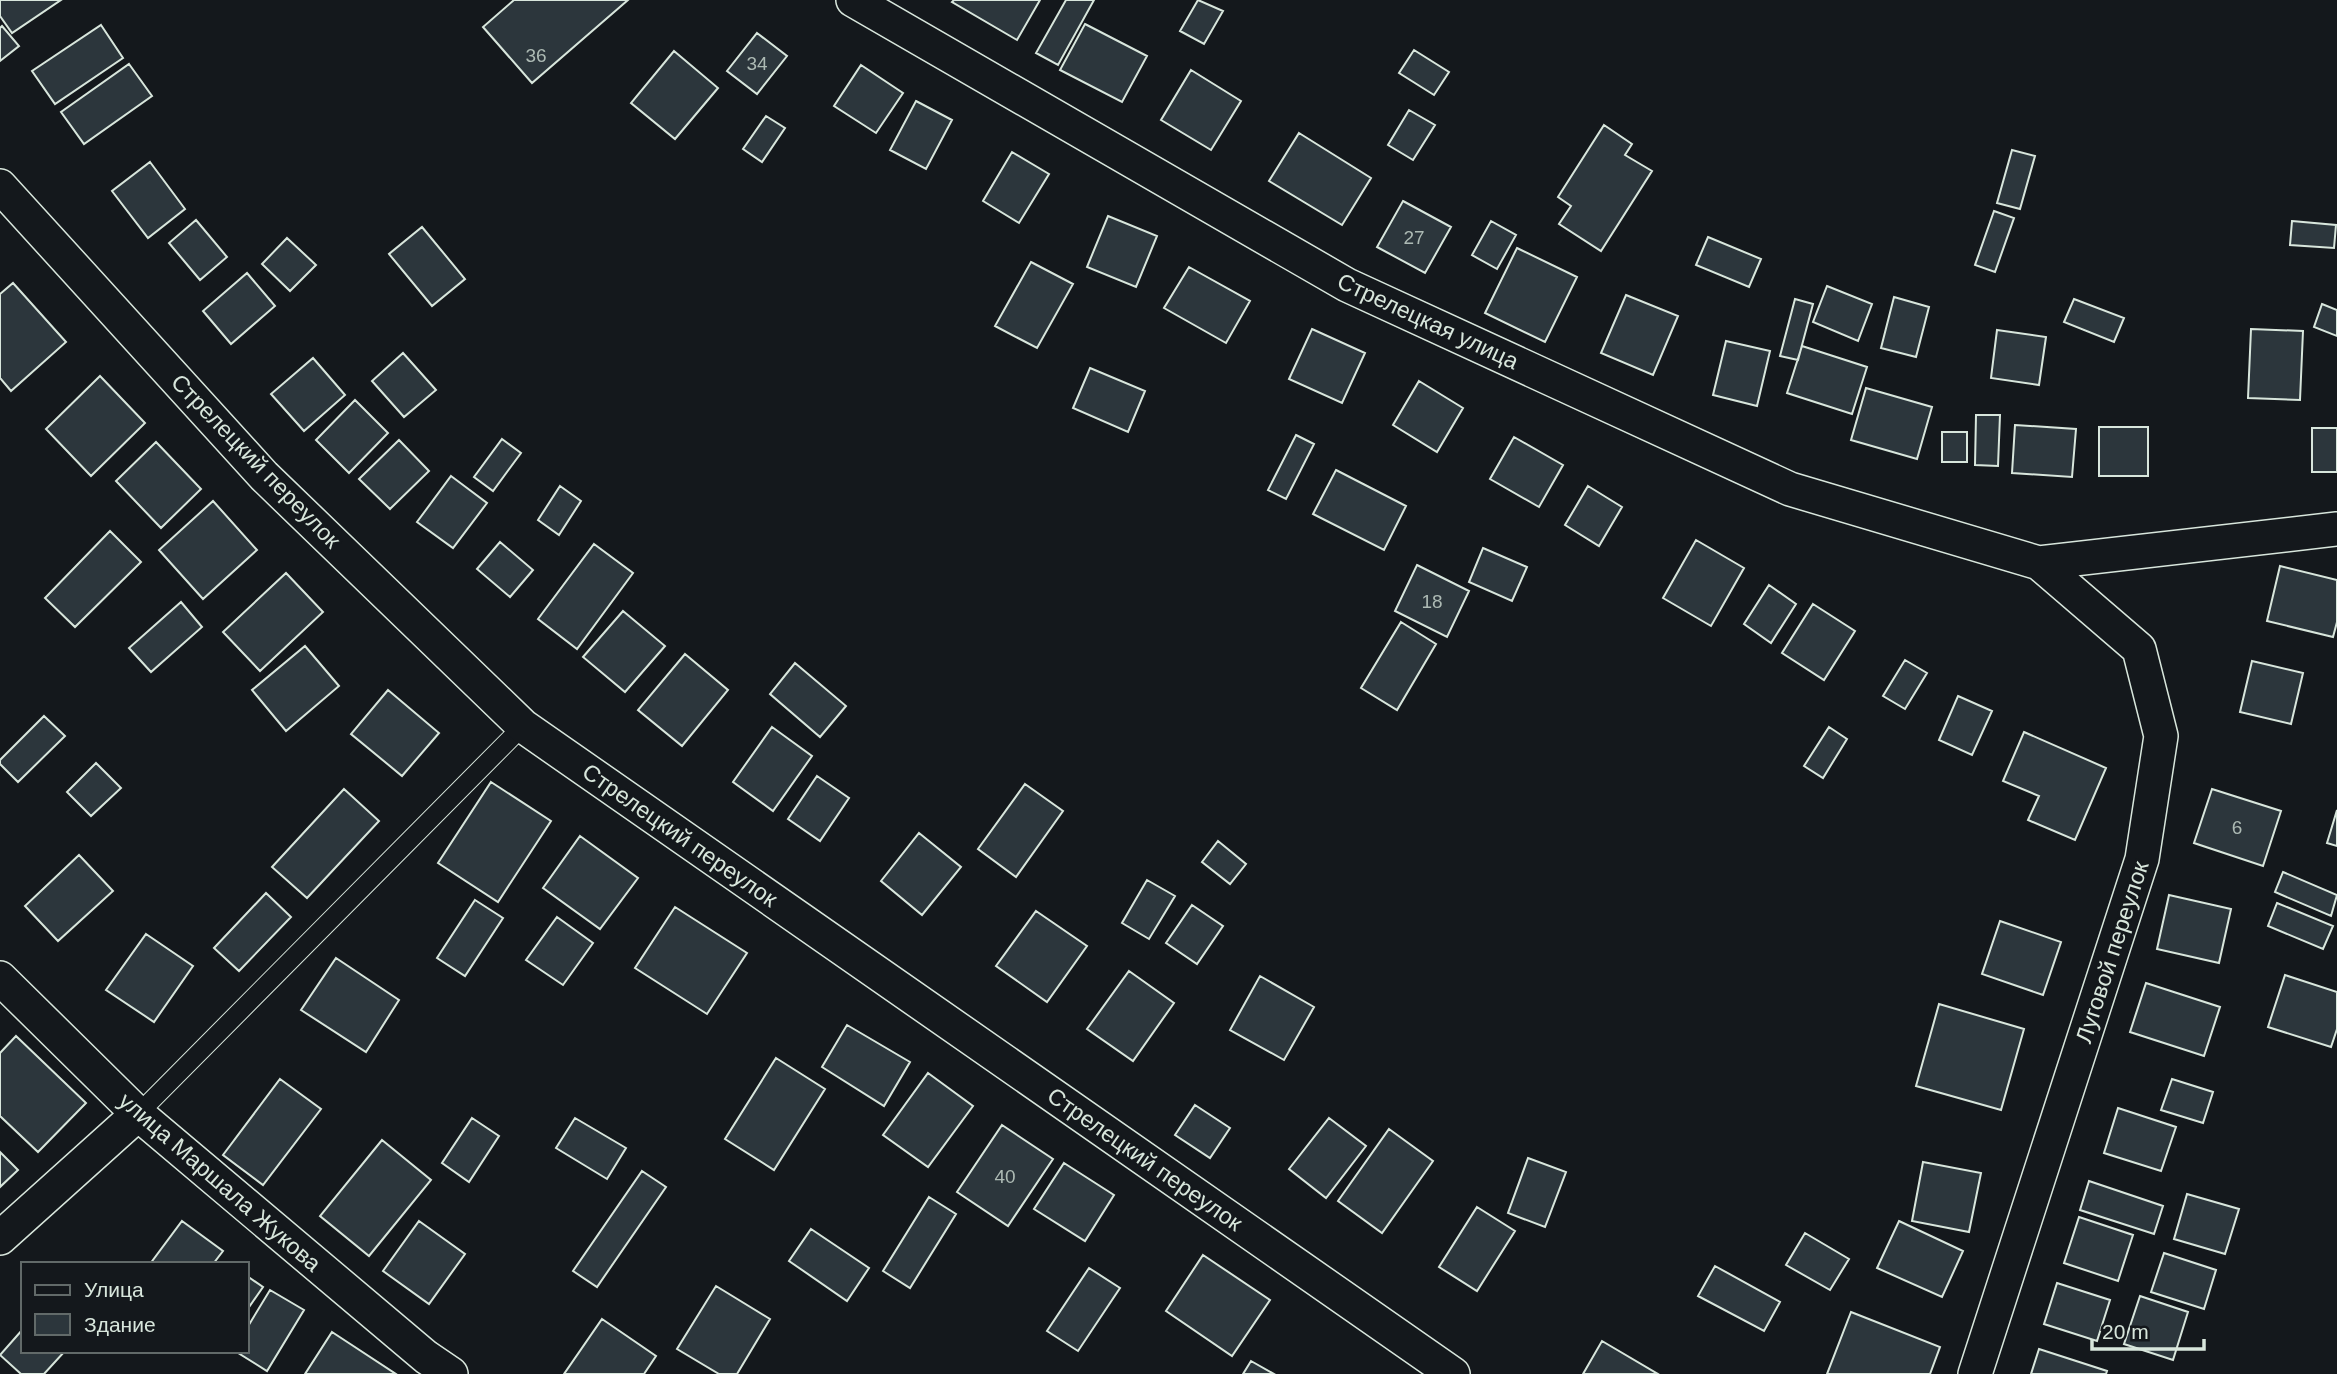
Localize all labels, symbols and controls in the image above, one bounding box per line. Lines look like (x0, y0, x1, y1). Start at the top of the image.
house number: 36 (525, 45, 547, 66)
house number: 34 (746, 53, 768, 74)
house number: 27 (1403, 227, 1425, 248)
street label: Стрелецкая улица (1333, 268, 1523, 374)
street label: Стрелецкий переулок (166, 369, 346, 554)
house number: 18 (1421, 591, 1443, 612)
street label: Стрелецкий переулок (578, 758, 783, 913)
house number: 6 (2232, 817, 2242, 838)
street label: Луговой переулок (2070, 857, 2154, 1046)
street label: Стрелецкий переулок (1043, 1082, 1248, 1237)
street label: улица Маршала Жукова (114, 1087, 326, 1277)
house number: 40 (994, 1166, 1016, 1187)
legend (21, 1262, 248, 1353)
text: Улица (84, 1278, 144, 1301)
scale bar (2092, 1308, 2204, 1352)
text: Здание (84, 1313, 156, 1336)
text: 20 m (2102, 1320, 2149, 1343)

